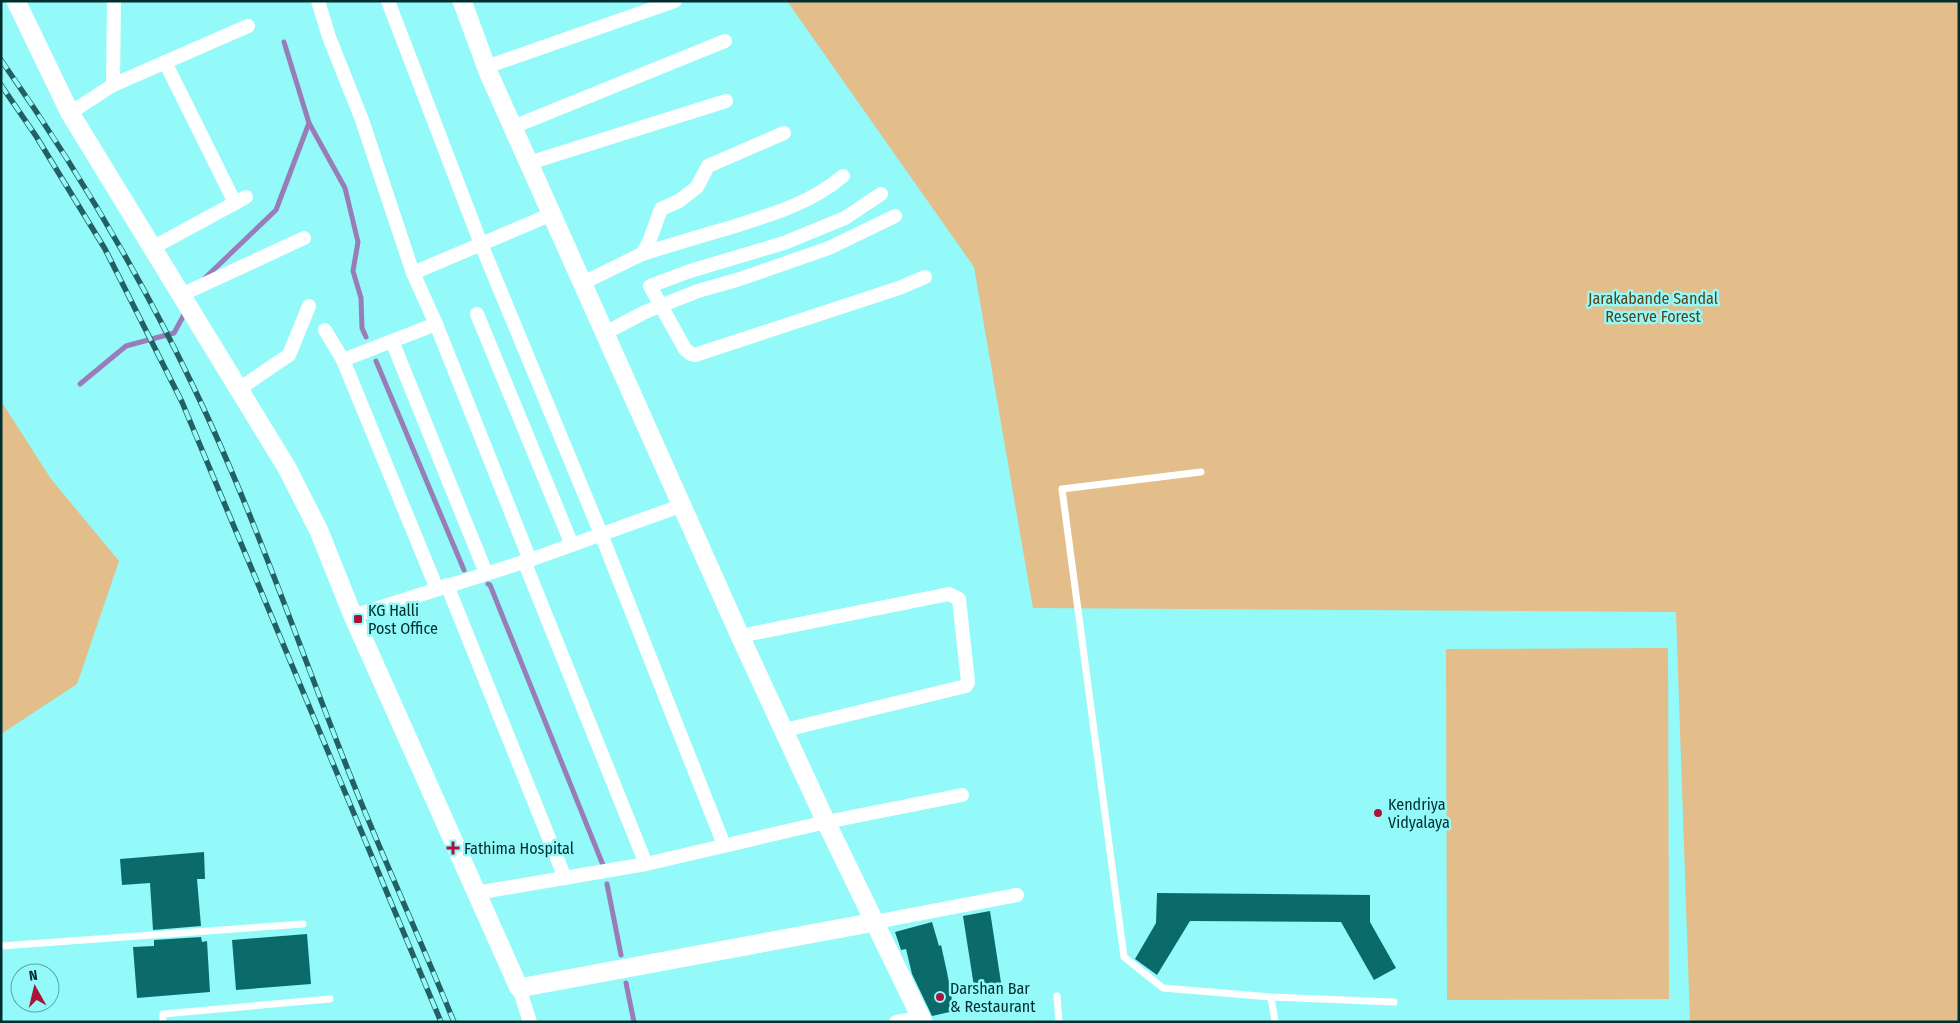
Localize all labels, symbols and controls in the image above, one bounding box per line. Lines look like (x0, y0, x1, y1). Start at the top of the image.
park label: Jarakabande Sandal Reserve Forest (1588, 289, 1718, 326)
place label: KG Halli Post Office (368, 601, 438, 638)
marker: KG Halli Post Office (352, 613, 364, 625)
place label: Kendriya Vidyalaya (1388, 795, 1450, 832)
marker: Kendriya Vidyalaya (1372, 807, 1384, 819)
place label: Fathima Hospital (464, 839, 574, 858)
marker: Fathima Hospital (446, 841, 460, 855)
north arrow (10, 963, 60, 1013)
text: N (28, 967, 39, 985)
place label: Darshan Bar & Restaurant (950, 979, 1036, 1016)
marker: Darshan Bar & Restaurant (934, 991, 946, 1003)

